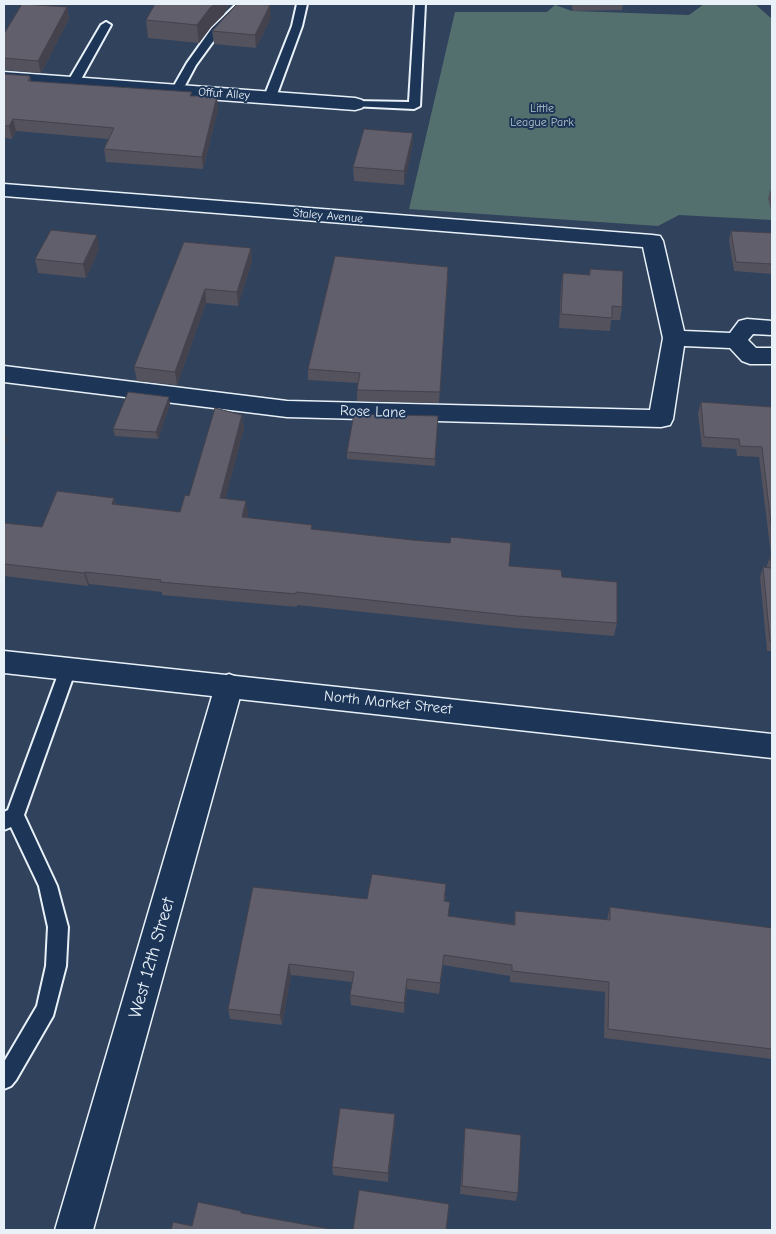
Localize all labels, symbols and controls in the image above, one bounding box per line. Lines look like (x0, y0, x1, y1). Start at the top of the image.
street label: Offut Alley (198, 85, 250, 103)
park label: Little League Park (510, 102, 574, 130)
street label: Staley Avenue (292, 206, 364, 226)
street label: Rose Lane (340, 402, 406, 422)
street label: North Market Street (323, 687, 453, 719)
street label: West 12th Street (124, 895, 180, 1021)

